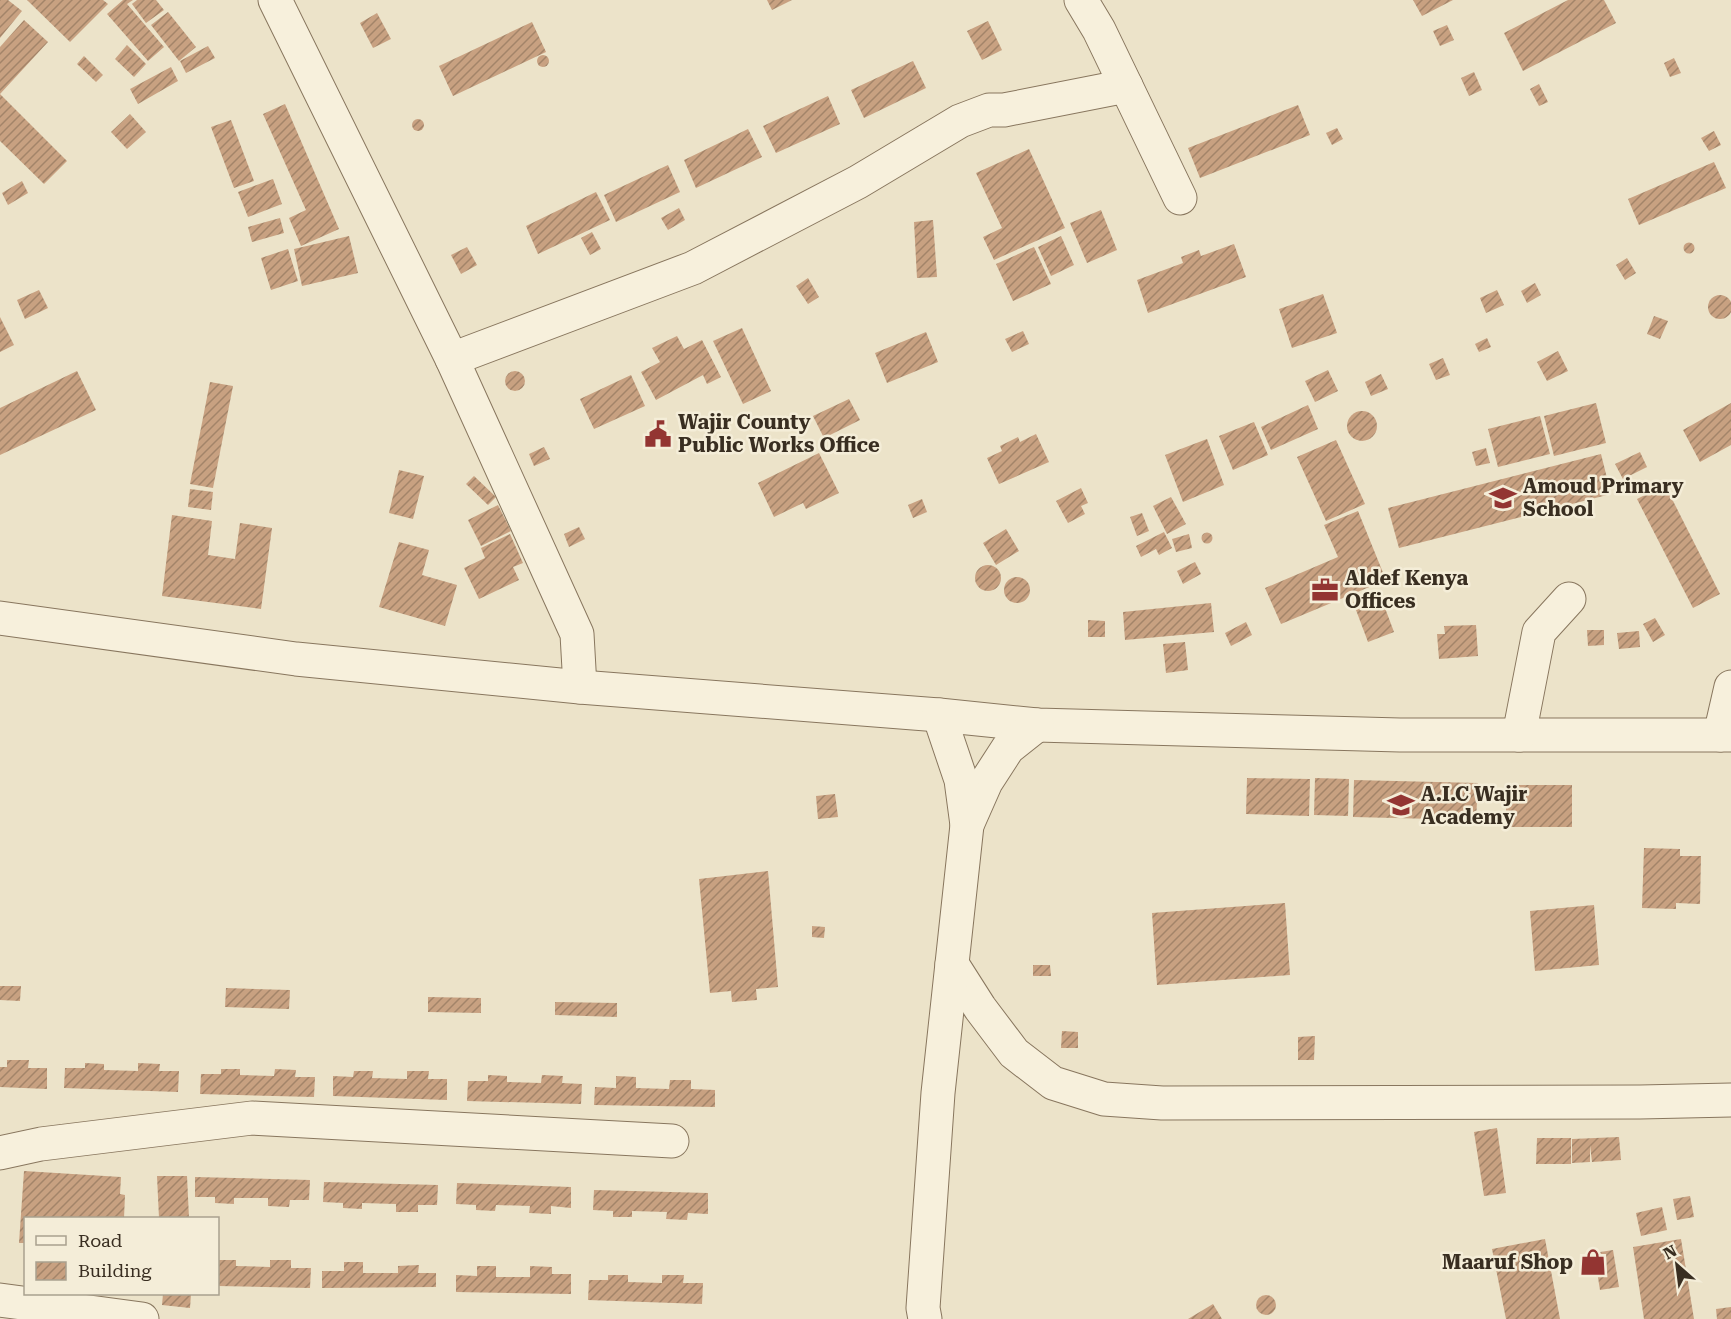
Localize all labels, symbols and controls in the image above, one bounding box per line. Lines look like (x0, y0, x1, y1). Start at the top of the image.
place label: Wajir County Public Works Office (678, 410, 880, 457)
public building icon: Wajir County Public Works Office (643, 419, 673, 449)
place label: Amoud Primary School (1523, 474, 1683, 521)
school or university icon: Amoud Primary School (1488, 483, 1518, 513)
place label: Aldef Kenya Offices (1345, 566, 1469, 613)
office icon: Aldef Kenya Offices (1310, 575, 1340, 605)
place label: A.I.C Wajir Academy (1421, 782, 1527, 829)
school or university icon: A.I.C Wajir Academy (1386, 790, 1416, 820)
legend (24, 1217, 219, 1295)
text: Road (78, 1230, 123, 1251)
north arrow (1647, 1235, 1707, 1295)
text: N (1660, 1241, 1680, 1263)
shop icon: Maaruf Shop (1578, 1247, 1608, 1277)
place label: Maaruf Shop (1442, 1250, 1573, 1274)
text: Building (78, 1260, 152, 1281)

